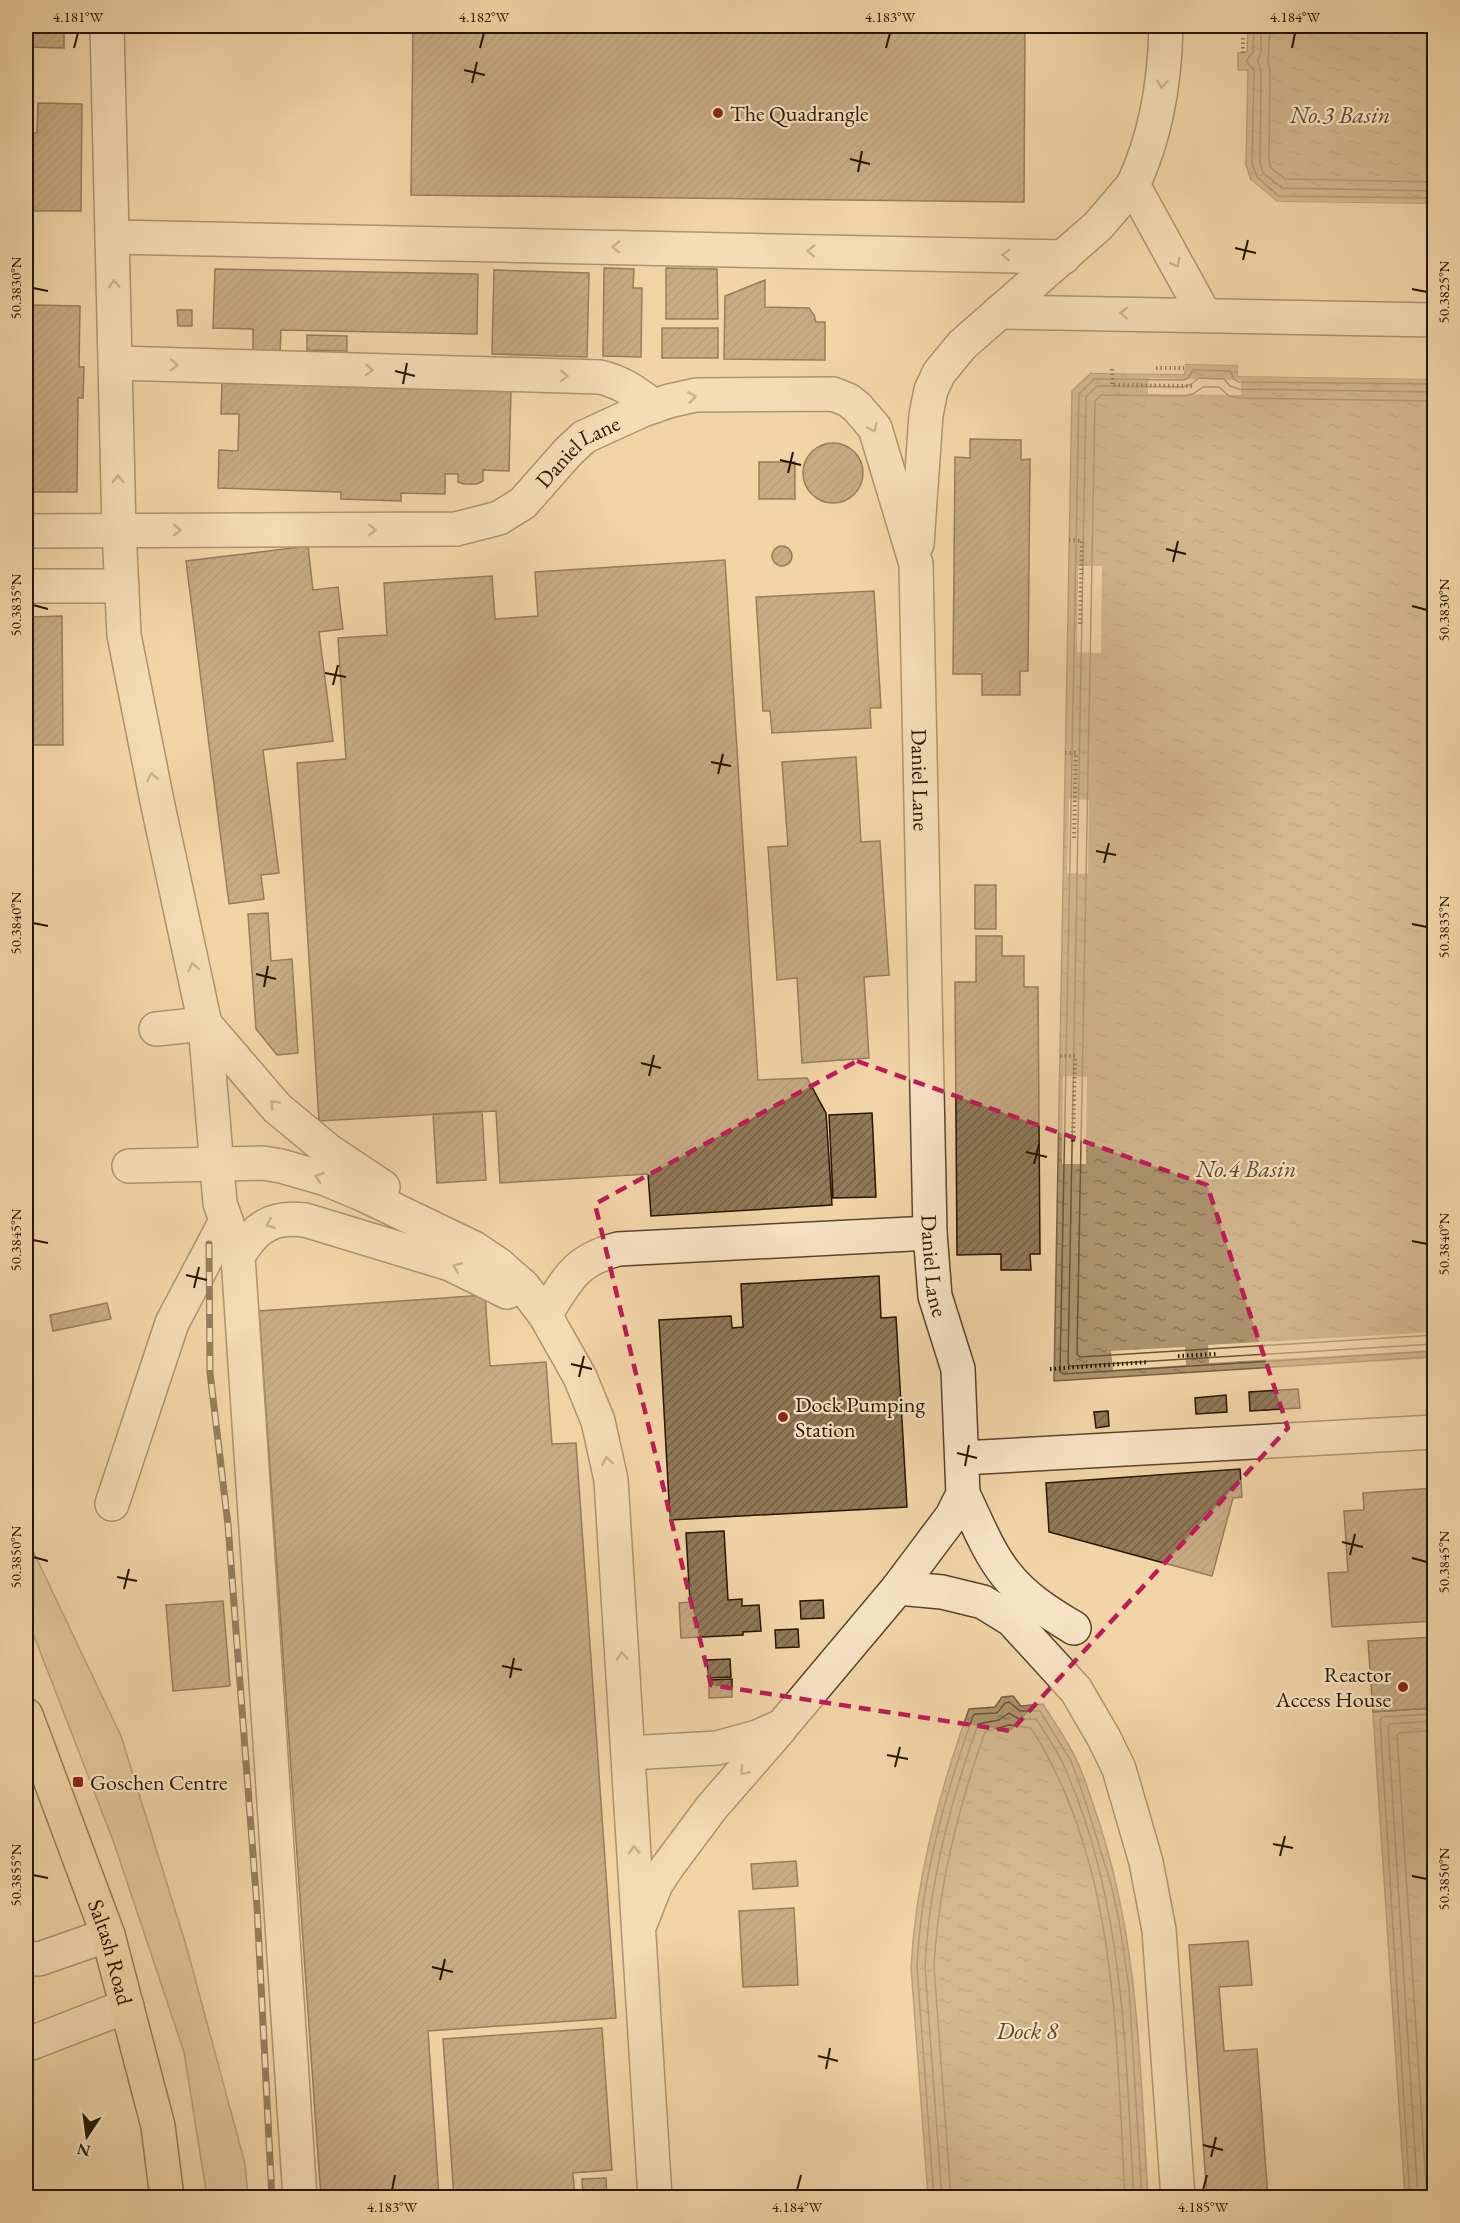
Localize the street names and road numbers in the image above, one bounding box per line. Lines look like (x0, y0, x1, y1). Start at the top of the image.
street label: Daniel Lane (529, 408, 625, 494)
street label: Daniel Lane (905, 728, 936, 832)
street label: Daniel Lane (915, 1214, 955, 1321)
street label: Saltash Road (81, 1895, 140, 2009)

